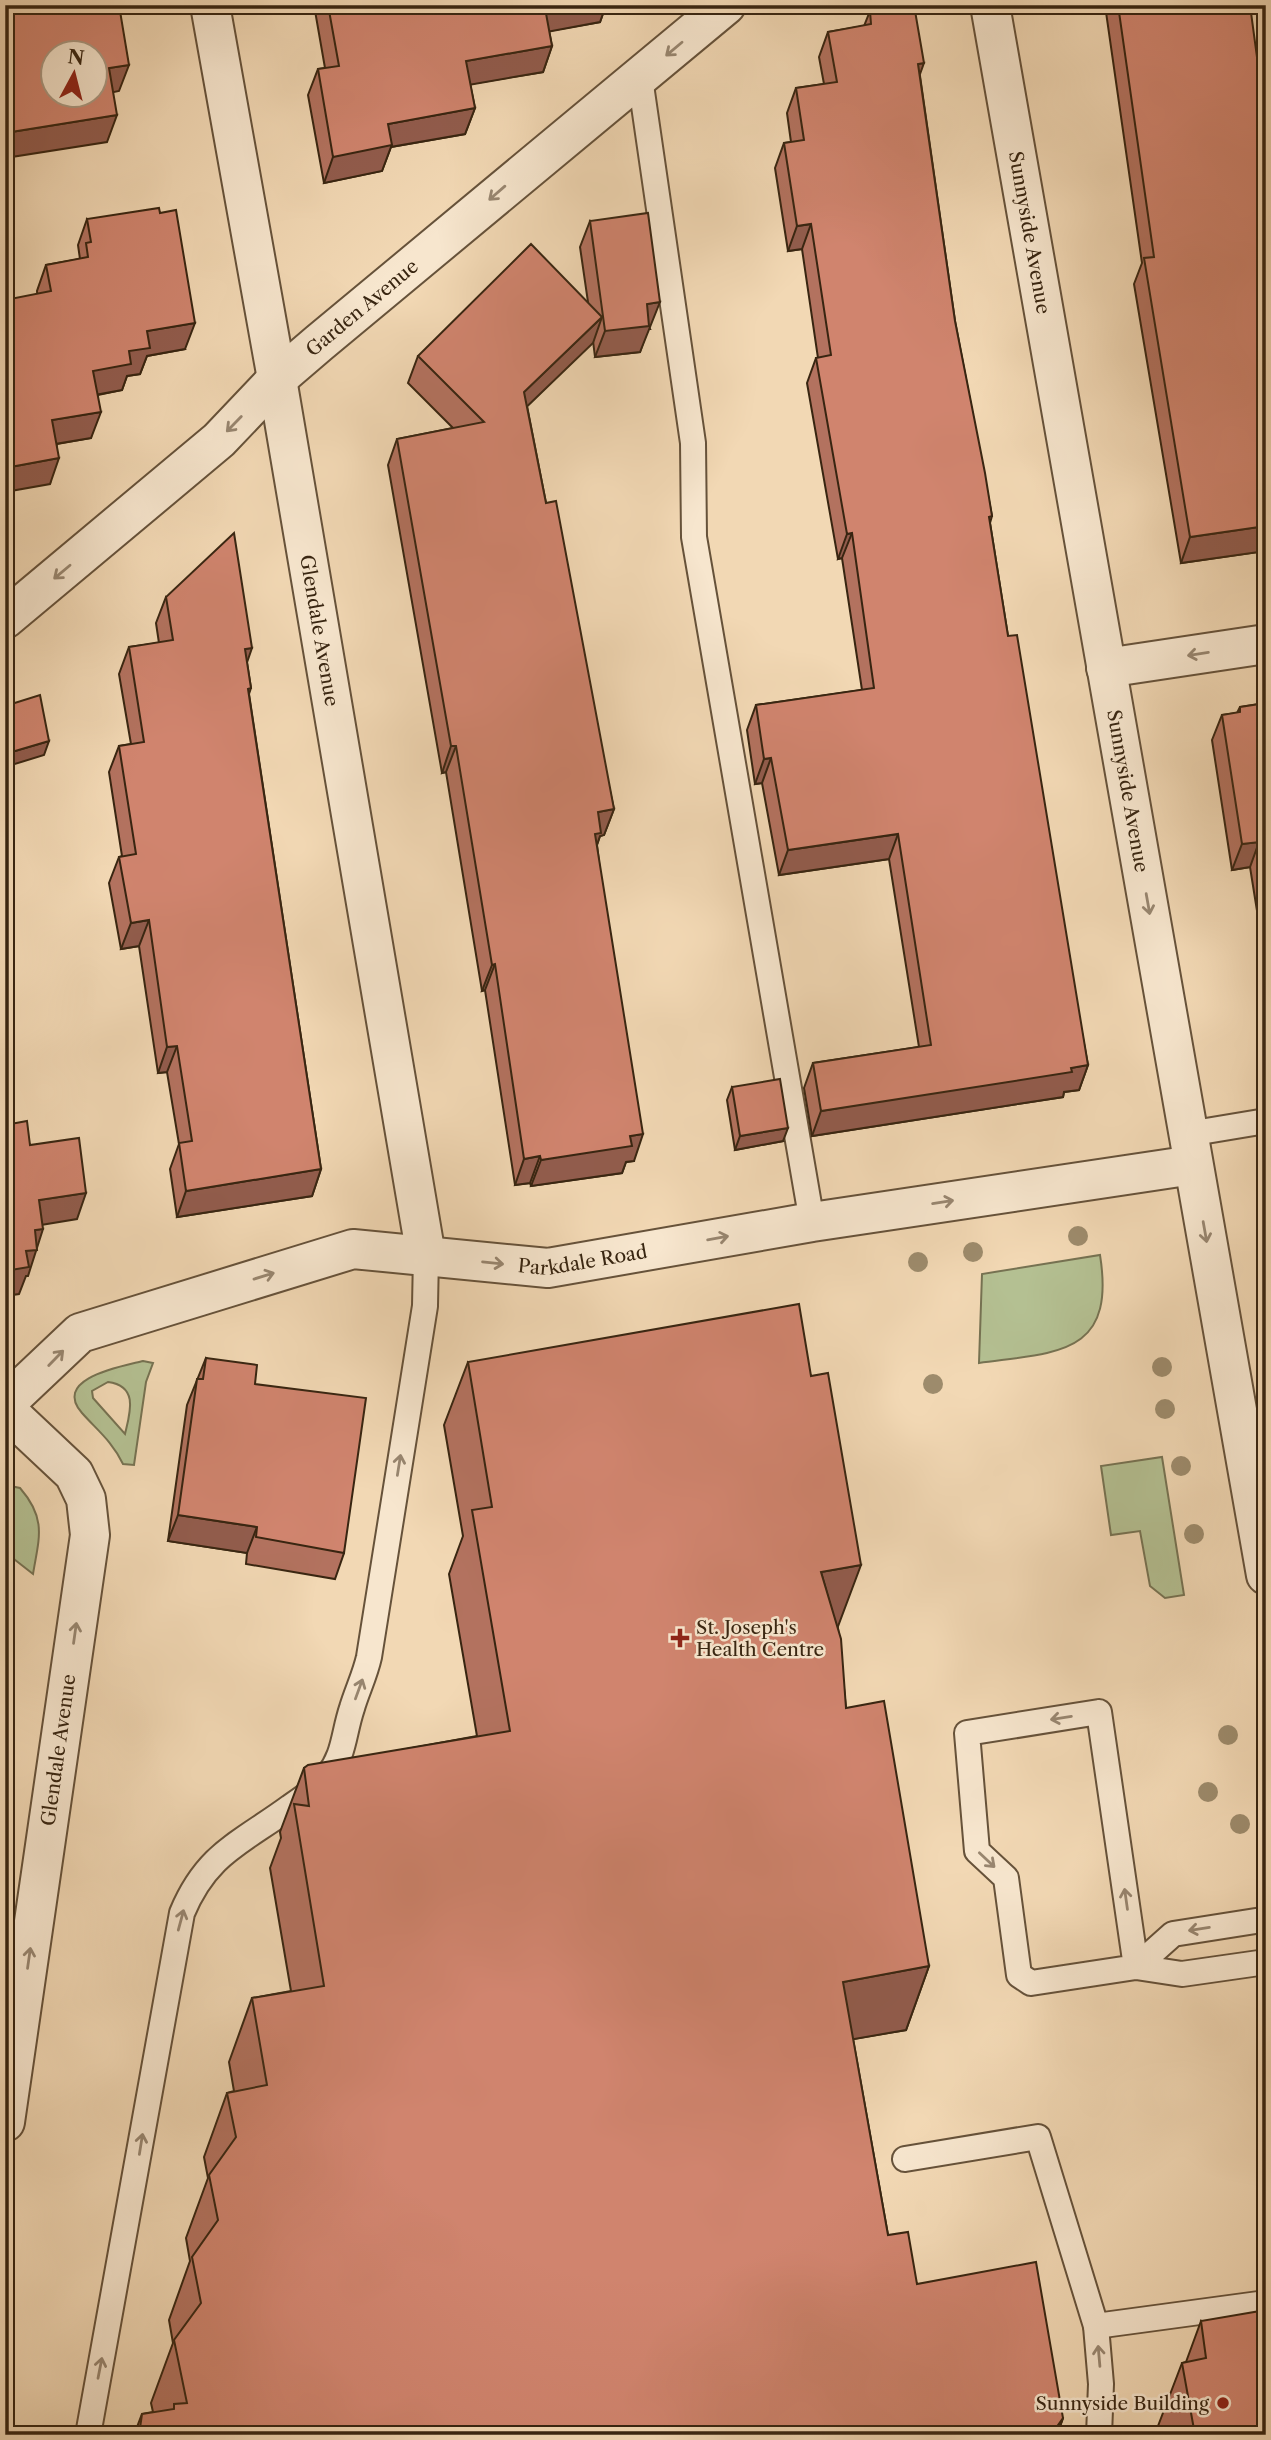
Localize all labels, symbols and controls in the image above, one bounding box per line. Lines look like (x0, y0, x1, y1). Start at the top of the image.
north arrow (38, 38, 108, 108)
one-way arrow (665, 41, 683, 57)
text: N (66, 45, 86, 70)
street label: Sunnyside Avenue (1004, 149, 1055, 316)
one-way arrow (489, 185, 507, 201)
street label: Garden Avenue (301, 255, 423, 361)
one-way arrow (226, 415, 243, 432)
street label: Glendale Avenue (295, 553, 343, 708)
one-way arrow (53, 564, 71, 580)
one-way arrow (1187, 648, 1210, 661)
street label: Sunnyside Avenue (1102, 708, 1153, 874)
one-way arrow (1141, 892, 1155, 915)
one-way arrow (931, 1195, 954, 1208)
one-way arrow (1199, 1220, 1212, 1243)
one-way arrow (706, 1231, 729, 1244)
street label: Parkdale Road (517, 1240, 649, 1280)
one-way arrow (482, 1256, 504, 1269)
one-way arrow (253, 1269, 275, 1281)
one-way arrow (47, 1350, 64, 1367)
one-way arrow (393, 1454, 406, 1477)
place label: St. Joseph's Health Centre (696, 1616, 824, 1661)
one-way arrow (69, 1622, 82, 1645)
marker: St. Joseph's Health Centre (670, 1628, 690, 1648)
street label: Glendale Avenue (36, 1673, 81, 1828)
one-way arrow (354, 1678, 366, 1700)
one-way arrow (1050, 1712, 1073, 1725)
one-way arrow (978, 1852, 995, 1869)
one-way arrow (1120, 1889, 1133, 1911)
one-way arrow (175, 1909, 188, 1932)
one-way arrow (1188, 1923, 1211, 1936)
one-way arrow (22, 1947, 35, 1970)
one-way arrow (134, 2133, 147, 2156)
one-way arrow (1092, 2345, 1105, 2368)
one-way arrow (94, 2357, 107, 2380)
place label: Sunnyside Building (1035, 2392, 1210, 2415)
marker: Sunnyside Building (1215, 2395, 1231, 2411)

